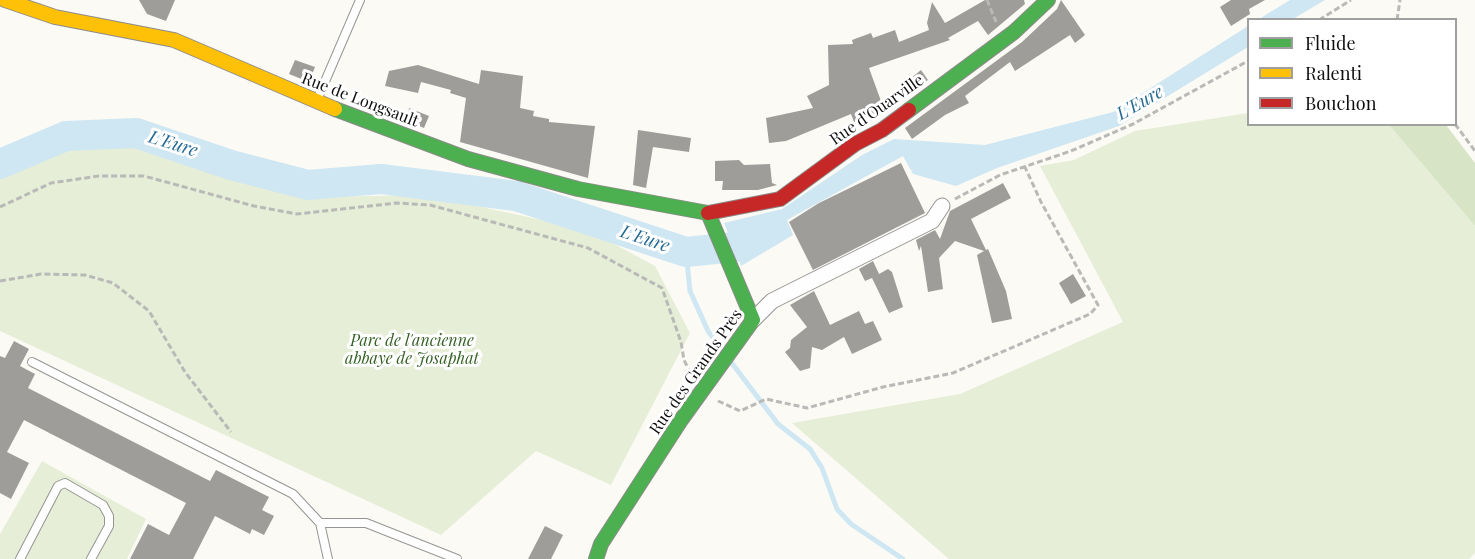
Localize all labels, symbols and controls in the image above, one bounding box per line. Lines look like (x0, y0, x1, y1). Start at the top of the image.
legend (1247, 18, 1457, 126)
text: Fluide (1305, 31, 1356, 55)
text: Ralenti (1305, 61, 1362, 85)
street label: Rue de Longsault (299, 69, 421, 131)
street label: Rue d'Ouarville (826, 71, 928, 149)
water label: L'Eure (1113, 81, 1167, 125)
text: Bouchon (1305, 91, 1376, 115)
water label: L'Eure (146, 126, 200, 162)
water label: L'Eure (618, 221, 672, 257)
street label: Rue des Grands Près (646, 306, 746, 438)
park label: Parc de l'ancienne abbaye de Josaphat (345, 331, 479, 369)

